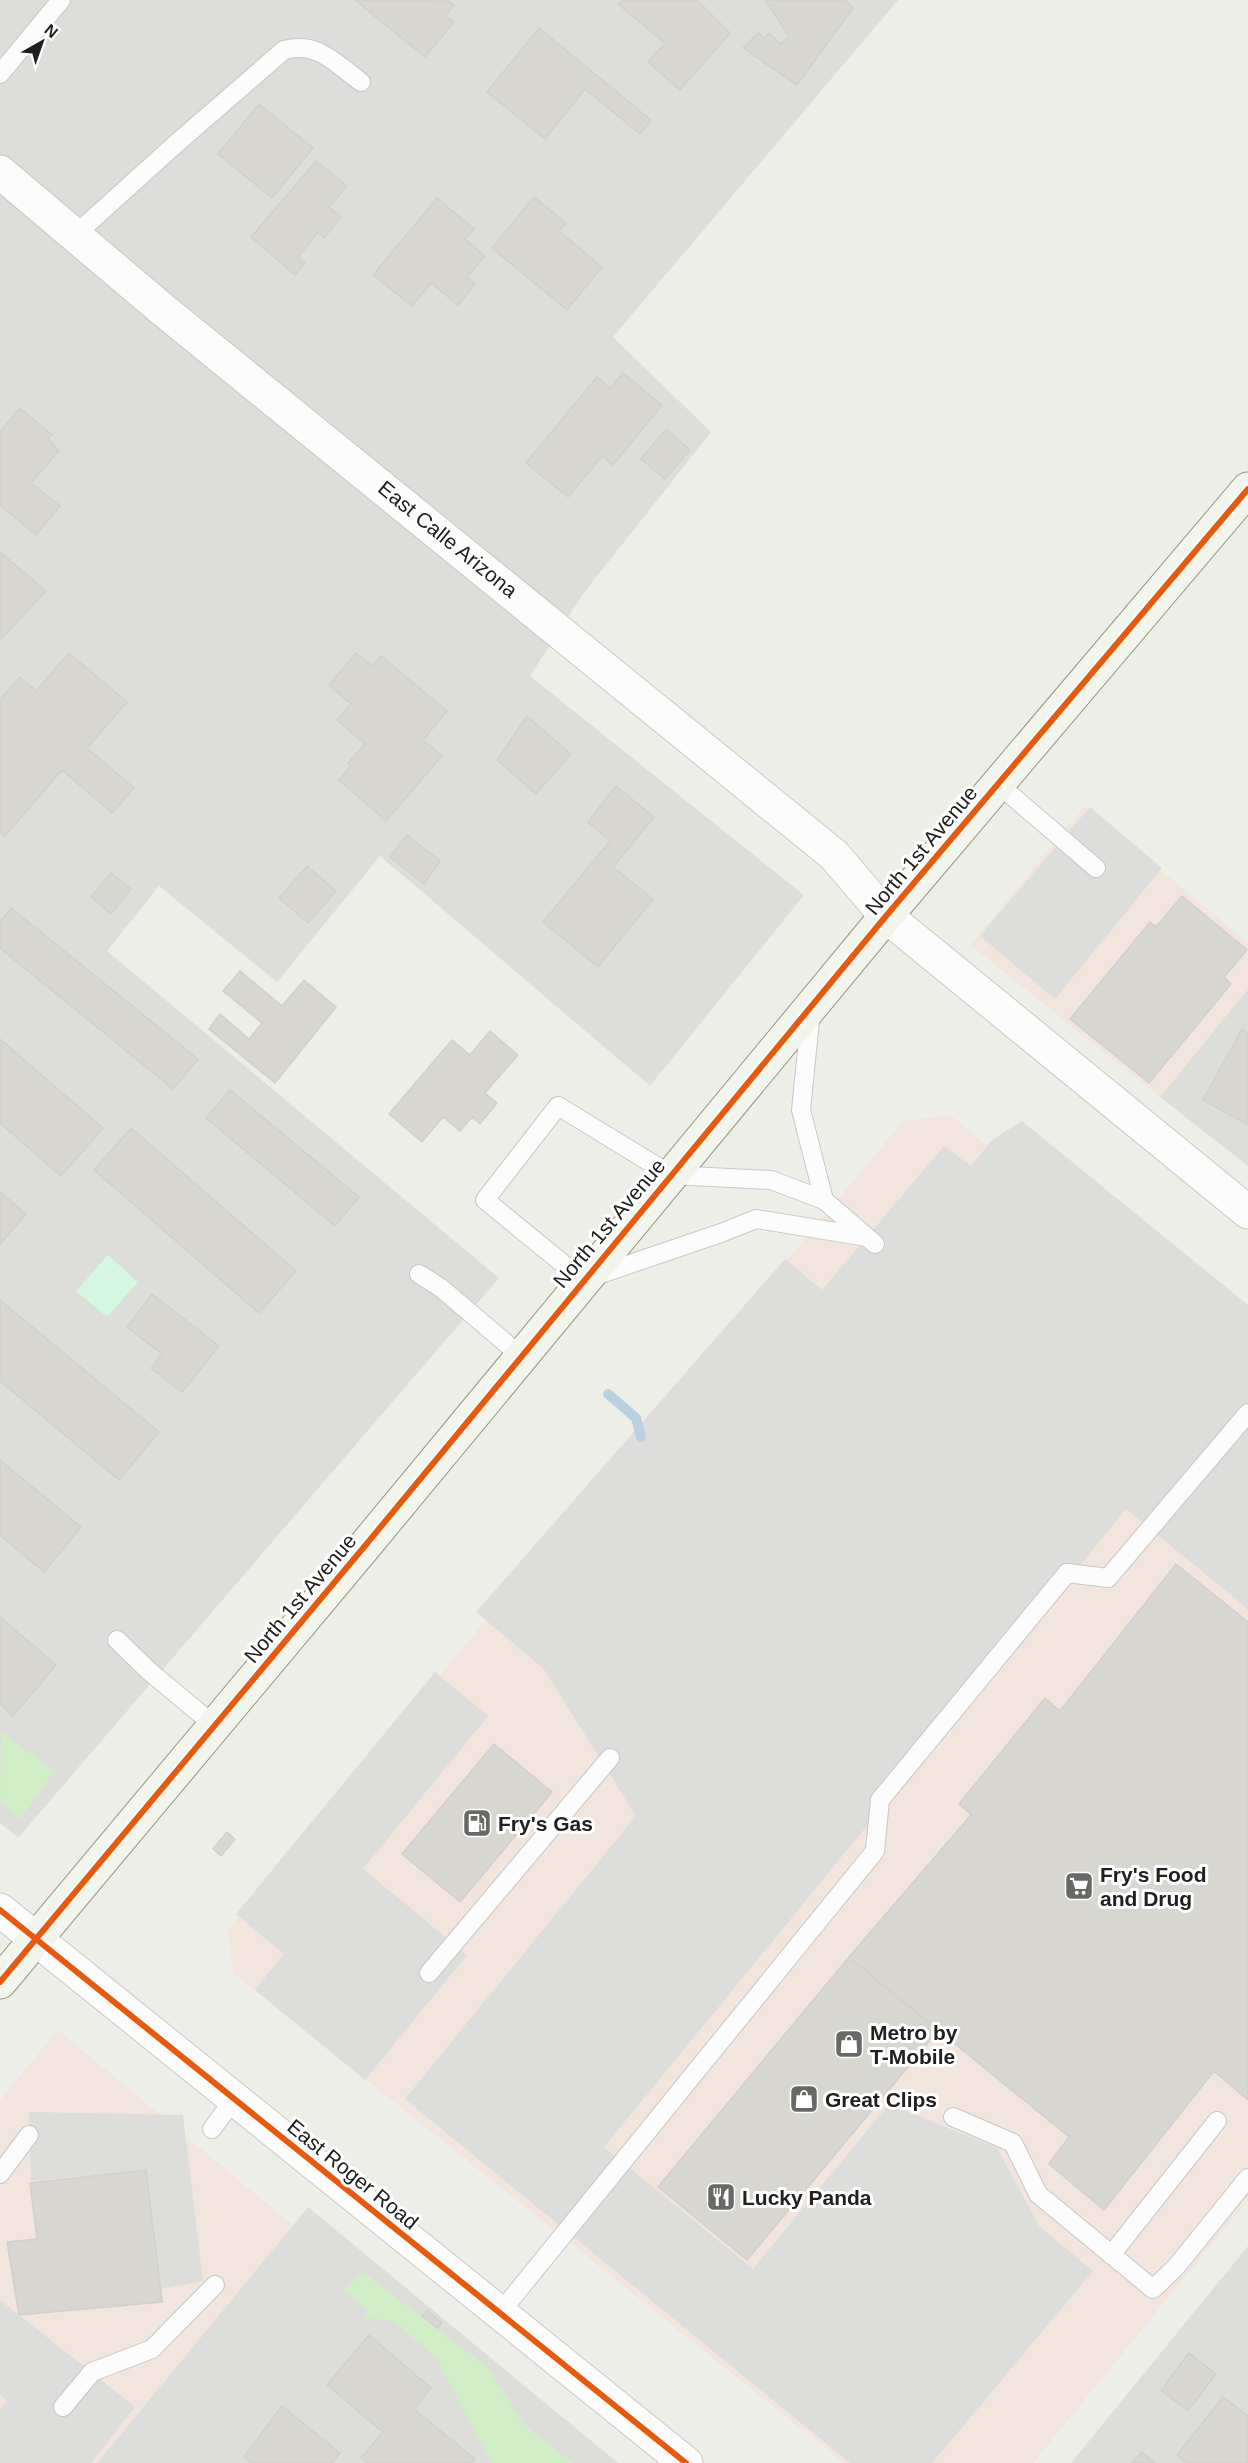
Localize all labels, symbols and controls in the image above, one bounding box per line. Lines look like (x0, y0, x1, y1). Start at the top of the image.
north arrow (12, 12, 72, 72)
text: N (41, 21, 61, 41)
street label: East Calle Arizona (374, 476, 522, 602)
street label: North 1st Avenue (861, 781, 981, 919)
street label: North 1st Avenue (549, 1154, 669, 1292)
street label: North 1st Avenue (240, 1529, 360, 1667)
fuel station icon: Fry's Gas (461, 1807, 493, 1839)
place label: Fry's Gas (498, 1812, 593, 1835)
place label: Fry's Food and Drug (1100, 1863, 1207, 1910)
supermarket icon: Fry's Food and Drug (1063, 1870, 1095, 1902)
place label: Metro by T-Mobile (870, 2021, 958, 2068)
shop icon: Metro by T-Mobile (833, 2028, 865, 2060)
shop icon: Great Clips (788, 2083, 820, 2115)
place label: Great Clips (825, 2088, 937, 2111)
street label: East Roger Road (283, 2114, 423, 2234)
restaurant icon: Lucky Panda (705, 2181, 737, 2213)
place label: Lucky Panda (742, 2186, 872, 2209)

